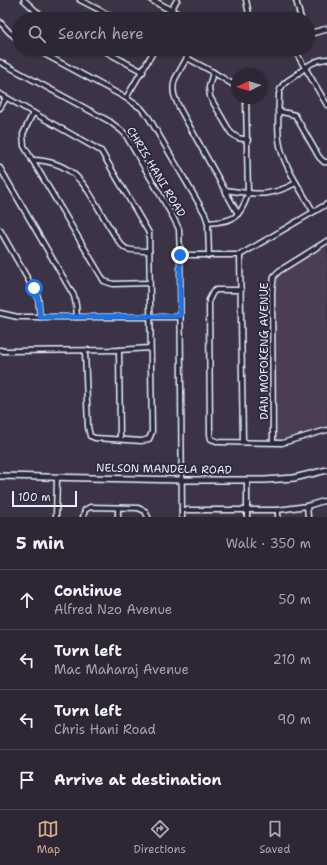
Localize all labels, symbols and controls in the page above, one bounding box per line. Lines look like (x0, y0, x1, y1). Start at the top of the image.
search box (12, 12, 315, 56)
icon: search (26, 23, 48, 45)
text: Search here (58, 24, 144, 44)
north arrow (231, 68, 267, 104)
street label: CHRIS HANI ROAD (123, 124, 189, 220)
route end (171, 246, 189, 264)
route start (25, 279, 43, 297)
street label: DAN MOFOKENG AVENUE (257, 282, 272, 420)
street label: NELSON MANDELA ROAD (96, 460, 232, 478)
scale bar (12, 489, 77, 508)
text: 100 m (18, 490, 51, 505)
text: 5 min (16, 532, 64, 554)
text: Walk · 350 m (226, 535, 311, 552)
text: Continue (54, 581, 122, 601)
icon: ahead (16, 589, 38, 611)
text: 50 m (278, 591, 311, 608)
text: Alfred Nzo Avenue (54, 601, 172, 618)
text: Turn left (54, 641, 122, 661)
icon: left (16, 649, 38, 671)
text: 210 m (273, 651, 311, 668)
text: Mac Maharaj Avenue (54, 661, 189, 678)
text: Turn left (54, 701, 122, 721)
icon: left (16, 709, 38, 731)
text: 90 m (277, 711, 311, 728)
text: Chris Hani Road (54, 721, 156, 738)
icon: arrive (16, 769, 38, 791)
text: Arrive at destination (54, 770, 222, 790)
tab: Map (37, 818, 60, 857)
tab: Directions (133, 818, 186, 857)
tab: Saved (259, 818, 290, 857)

